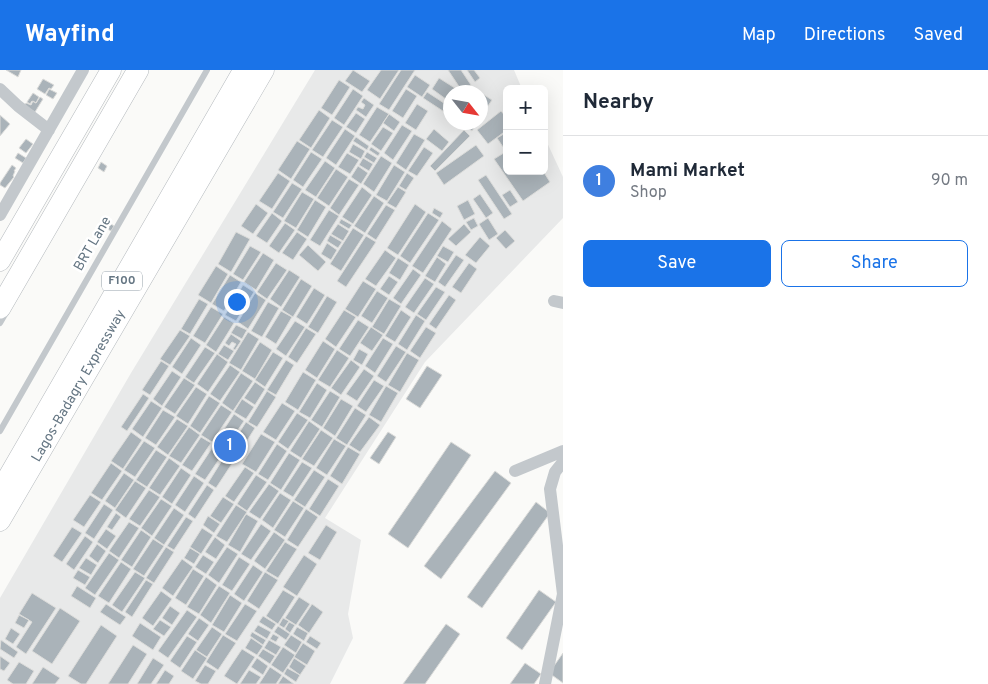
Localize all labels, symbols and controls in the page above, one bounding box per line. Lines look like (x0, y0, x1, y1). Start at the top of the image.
text: Wayfind (25, 20, 115, 50)
text: Map (742, 24, 776, 47)
text: Directions (804, 24, 886, 47)
text: Saved (914, 24, 963, 47)
north arrow (443, 85, 488, 130)
map controls (503, 85, 548, 175)
button: + (503, 85, 548, 130)
text: Nearby (583, 89, 654, 116)
button: − (503, 130, 548, 175)
text: Mami Market (630, 159, 745, 183)
text: 1 (596, 171, 602, 191)
text: 90 m (931, 171, 968, 191)
text: Shop (630, 183, 667, 203)
street label: BRT Lane (71, 214, 115, 274)
button: Save (583, 240, 771, 287)
button: Share (781, 240, 968, 287)
road number: F100 (102, 272, 142, 290)
your location (224, 289, 250, 315)
street label: Lagos-Badagry Expressway (28, 307, 130, 465)
pin: 1 (214, 427, 246, 465)

